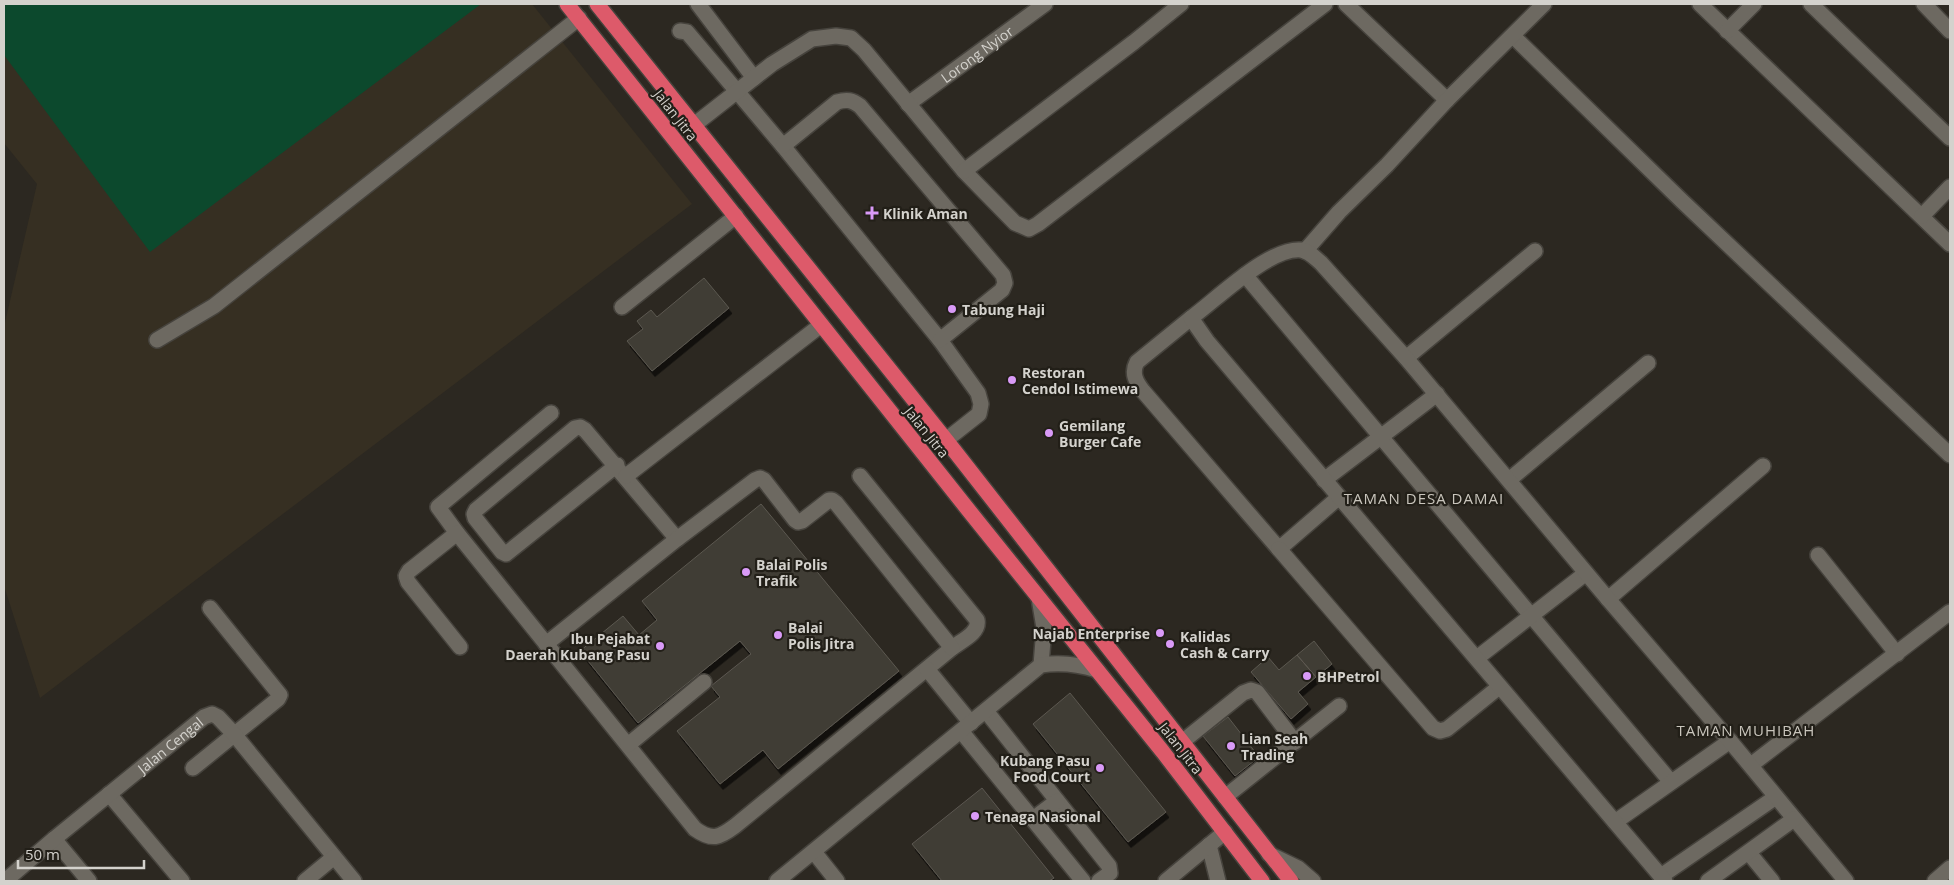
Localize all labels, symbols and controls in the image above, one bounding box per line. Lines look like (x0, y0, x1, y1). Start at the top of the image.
street label: Lorong Nyior (937, 21, 1017, 87)
street label: Jalan Jitra (649, 84, 702, 145)
place label: Klinik Aman (883, 204, 968, 223)
marker: Klinik Aman (865, 206, 879, 220)
place label: Tabung Haji (962, 300, 1045, 319)
marker: Tabung Haji (946, 303, 958, 315)
place label: Restoran Cendol Istimewa (1022, 363, 1138, 398)
marker: Restoran Cendol Istimewa (1006, 374, 1018, 386)
street label: Jalan Jitra (899, 401, 954, 462)
place label: Gemilang Burger Cafe (1059, 416, 1141, 451)
marker: Gemilang Burger Cafe (1043, 427, 1055, 439)
district label: TAMAN DESA DAMAI (1344, 488, 1504, 508)
place label: Balai Polis Trafik (756, 555, 828, 590)
marker: Balai Polis Trafik (740, 566, 752, 578)
place label: Balai Polis Jitra (788, 618, 854, 653)
place label: Najab Enterprise (1032, 624, 1150, 643)
marker: Najab Enterprise (1154, 627, 1166, 639)
place label: Kalidas Cash & Carry (1180, 627, 1269, 662)
place label: Ibu Pejabat Daerah Kubang Pasu (505, 629, 650, 664)
marker: Balai Polis Jitra (772, 629, 784, 641)
marker: Kalidas Cash & Carry (1164, 638, 1176, 650)
marker: Ibu Pejabat Daerah Kubang Pasu (654, 640, 666, 652)
place label: BHPetrol (1317, 667, 1380, 686)
marker: BHPetrol (1301, 670, 1313, 682)
street label: Jalan Cengal (132, 712, 207, 778)
street label: Jalan Jitra (1154, 717, 1207, 778)
district label: TAMAN MUHIBAH (1677, 720, 1815, 740)
place label: Lian Seah Trading (1241, 729, 1308, 764)
marker: Lian Seah Trading (1225, 740, 1237, 752)
place label: Kubang Pasu Food Court (1000, 751, 1090, 786)
marker: Kubang Pasu Food Court (1094, 762, 1106, 774)
place label: Tenaga Nasional (985, 807, 1101, 826)
marker: Tenaga Nasional (969, 810, 981, 822)
scale bar (18, 838, 144, 870)
text: 50 m (25, 844, 60, 864)

